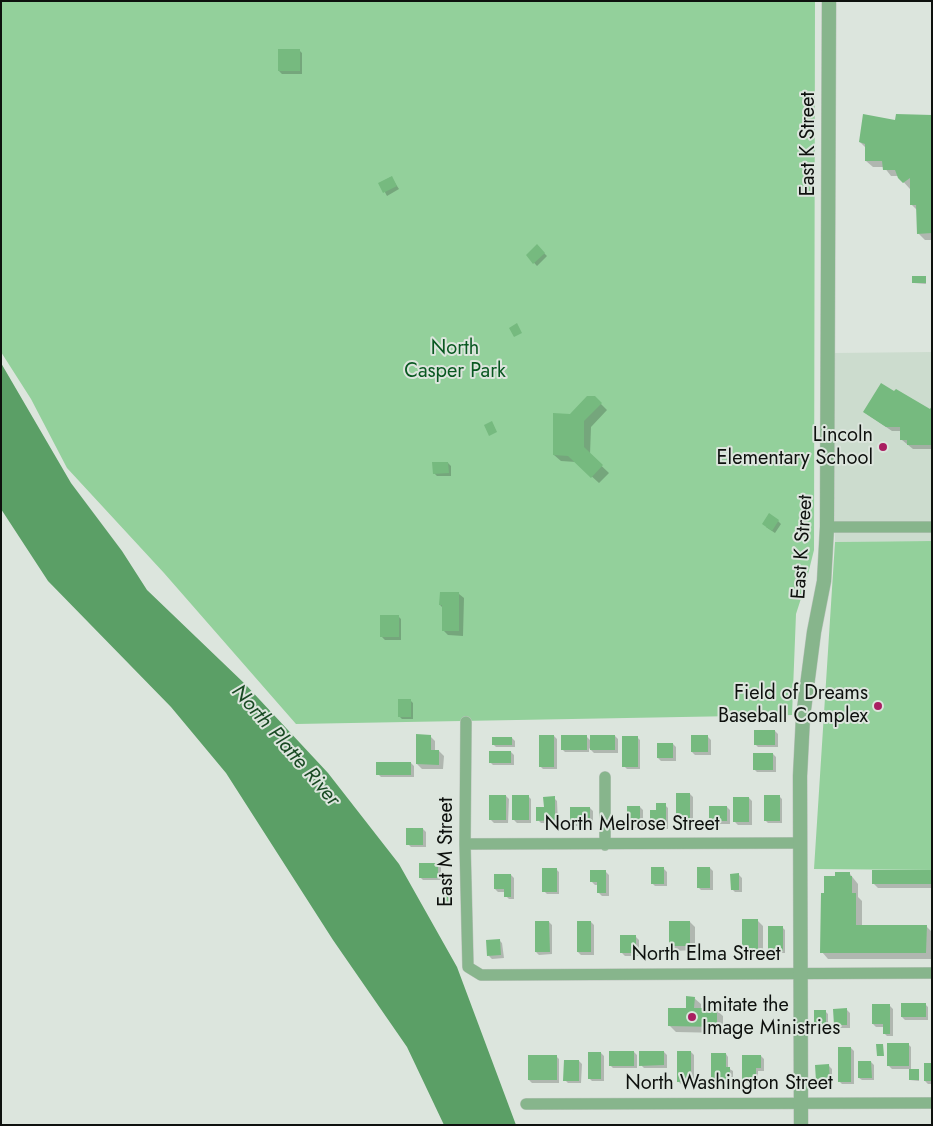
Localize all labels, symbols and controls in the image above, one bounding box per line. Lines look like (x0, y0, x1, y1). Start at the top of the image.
street label: East K Street (797, 92, 821, 196)
park label: North Casper Park (404, 337, 506, 384)
place label: Lincoln Elementary School (717, 424, 873, 471)
marker: Lincoln Elementary School (877, 441, 889, 453)
street label: East K Street (787, 494, 819, 600)
water label: North Platte River (225, 680, 345, 812)
place label: Field of Dreams Baseball Complex (718, 682, 868, 729)
marker: Field of Dreams Baseball Complex (872, 700, 884, 712)
street label: East M Street (435, 797, 459, 907)
street label: North Melrose Street (544, 813, 720, 837)
street label: North Elma Street (631, 943, 781, 967)
place label: Imitate the Image Ministries (702, 994, 840, 1041)
marker: Imitate the Image Ministries (686, 1011, 698, 1023)
street label: North Washington Street (625, 1072, 833, 1096)

